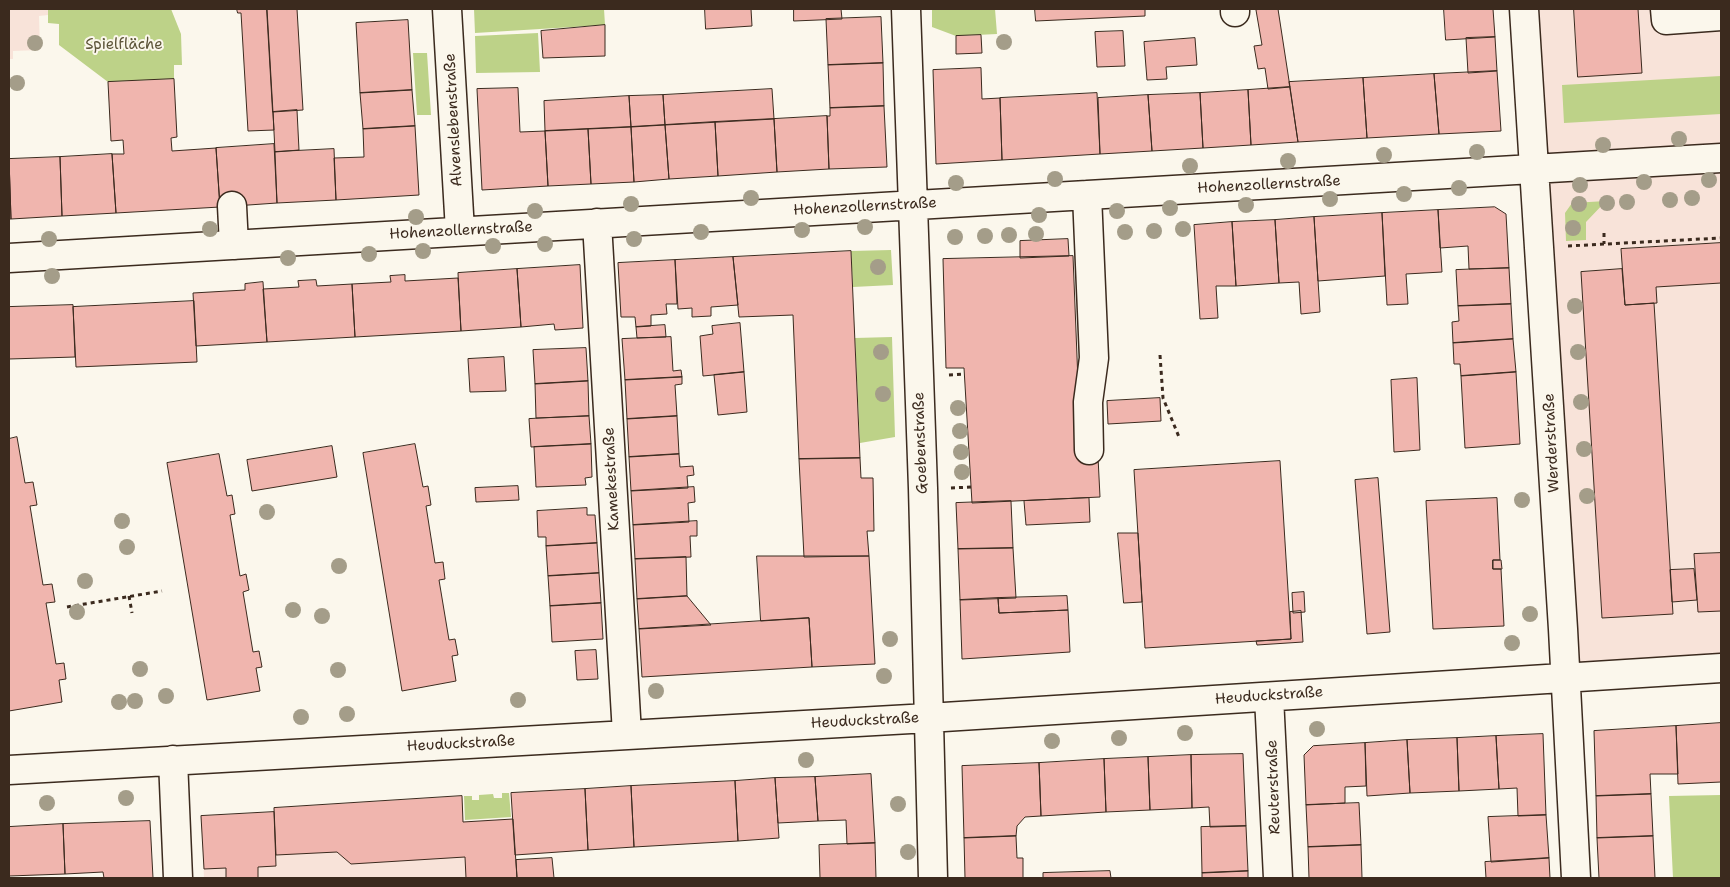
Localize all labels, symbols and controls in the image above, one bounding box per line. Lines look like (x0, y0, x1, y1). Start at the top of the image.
park label: Spielfläche (85, 36, 163, 54)
street label: Alvenslebenstraße (442, 53, 466, 187)
street label: Hohenzollernstraße (1197, 172, 1341, 198)
street label: Hohenzollernstraße (793, 194, 937, 220)
street label: Hohenzollernstraße (389, 218, 533, 244)
street label: Goebenstraße (910, 392, 932, 494)
street label: Werderstraße (1540, 393, 1564, 493)
street label: Kamekestraße (600, 427, 624, 531)
street label: Heuduckstraße (1214, 683, 1324, 709)
street label: Heuduckstraße (810, 709, 920, 733)
street label: Heuduckstraße (406, 732, 516, 756)
street label: Reuterstraße (1263, 739, 1285, 835)

